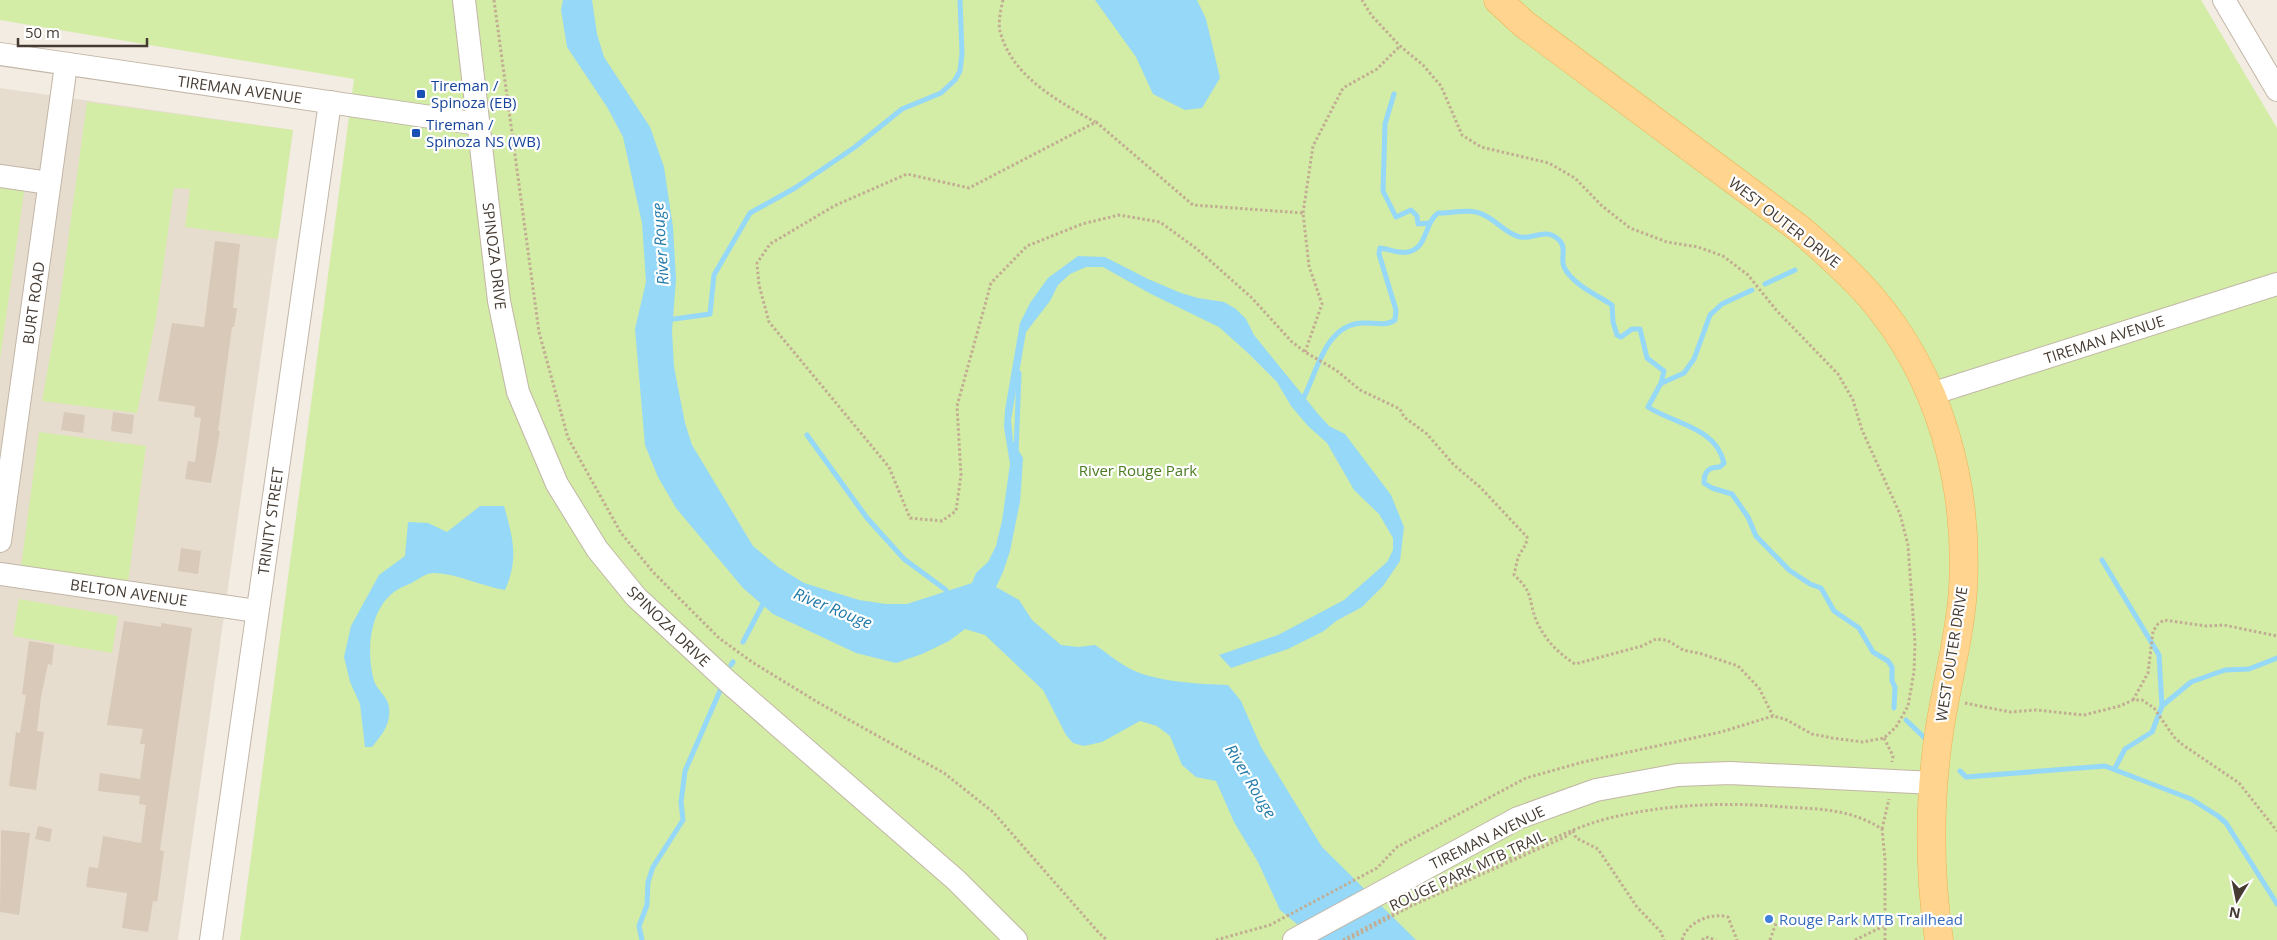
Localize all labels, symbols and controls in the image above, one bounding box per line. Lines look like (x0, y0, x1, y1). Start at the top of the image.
scale bar (18, 15, 146, 47)
text: 50 m (25, 22, 60, 42)
street label: TIREMAN AVENUE (176, 70, 304, 108)
place label: Tireman / Spinoza (EB) (431, 75, 517, 112)
marker: Tireman / Spinoza (EB) (415, 88, 427, 100)
place label: Tireman / Spinoza NS (WB) (426, 114, 540, 151)
marker: Tireman / Spinoza NS (WB) (410, 127, 422, 139)
street label: WEST OUTER DRIVE (1725, 172, 1845, 272)
street label: SPINOZA DRIVE (478, 201, 512, 311)
water label: River Rouge (646, 202, 674, 286)
street label: BURT ROAD (17, 260, 49, 346)
street label: TIREMAN AVENUE (2041, 310, 2167, 368)
park label: River Rouge Park (1079, 460, 1197, 480)
street label: TRINITY STREET (253, 465, 288, 576)
street label: BELTON AVENUE (69, 574, 189, 610)
street label: SPINOZA DRIVE (623, 581, 715, 671)
water label: River Rouge (791, 582, 875, 634)
street label: WEST OUTER DRIVE (1930, 585, 1972, 723)
water label: River Rouge (1220, 740, 1282, 822)
street label: TIREMAN AVENUE (1426, 800, 1548, 874)
street label: ROUGE PARK MTB TRAIL (1386, 825, 1549, 915)
north arrow (2212, 875, 2262, 925)
text: N (2227, 903, 2242, 924)
place label: Rouge Park MTB Trailhead (1779, 909, 1963, 929)
marker: Rouge Park MTB Trailhead (1763, 913, 1775, 925)

